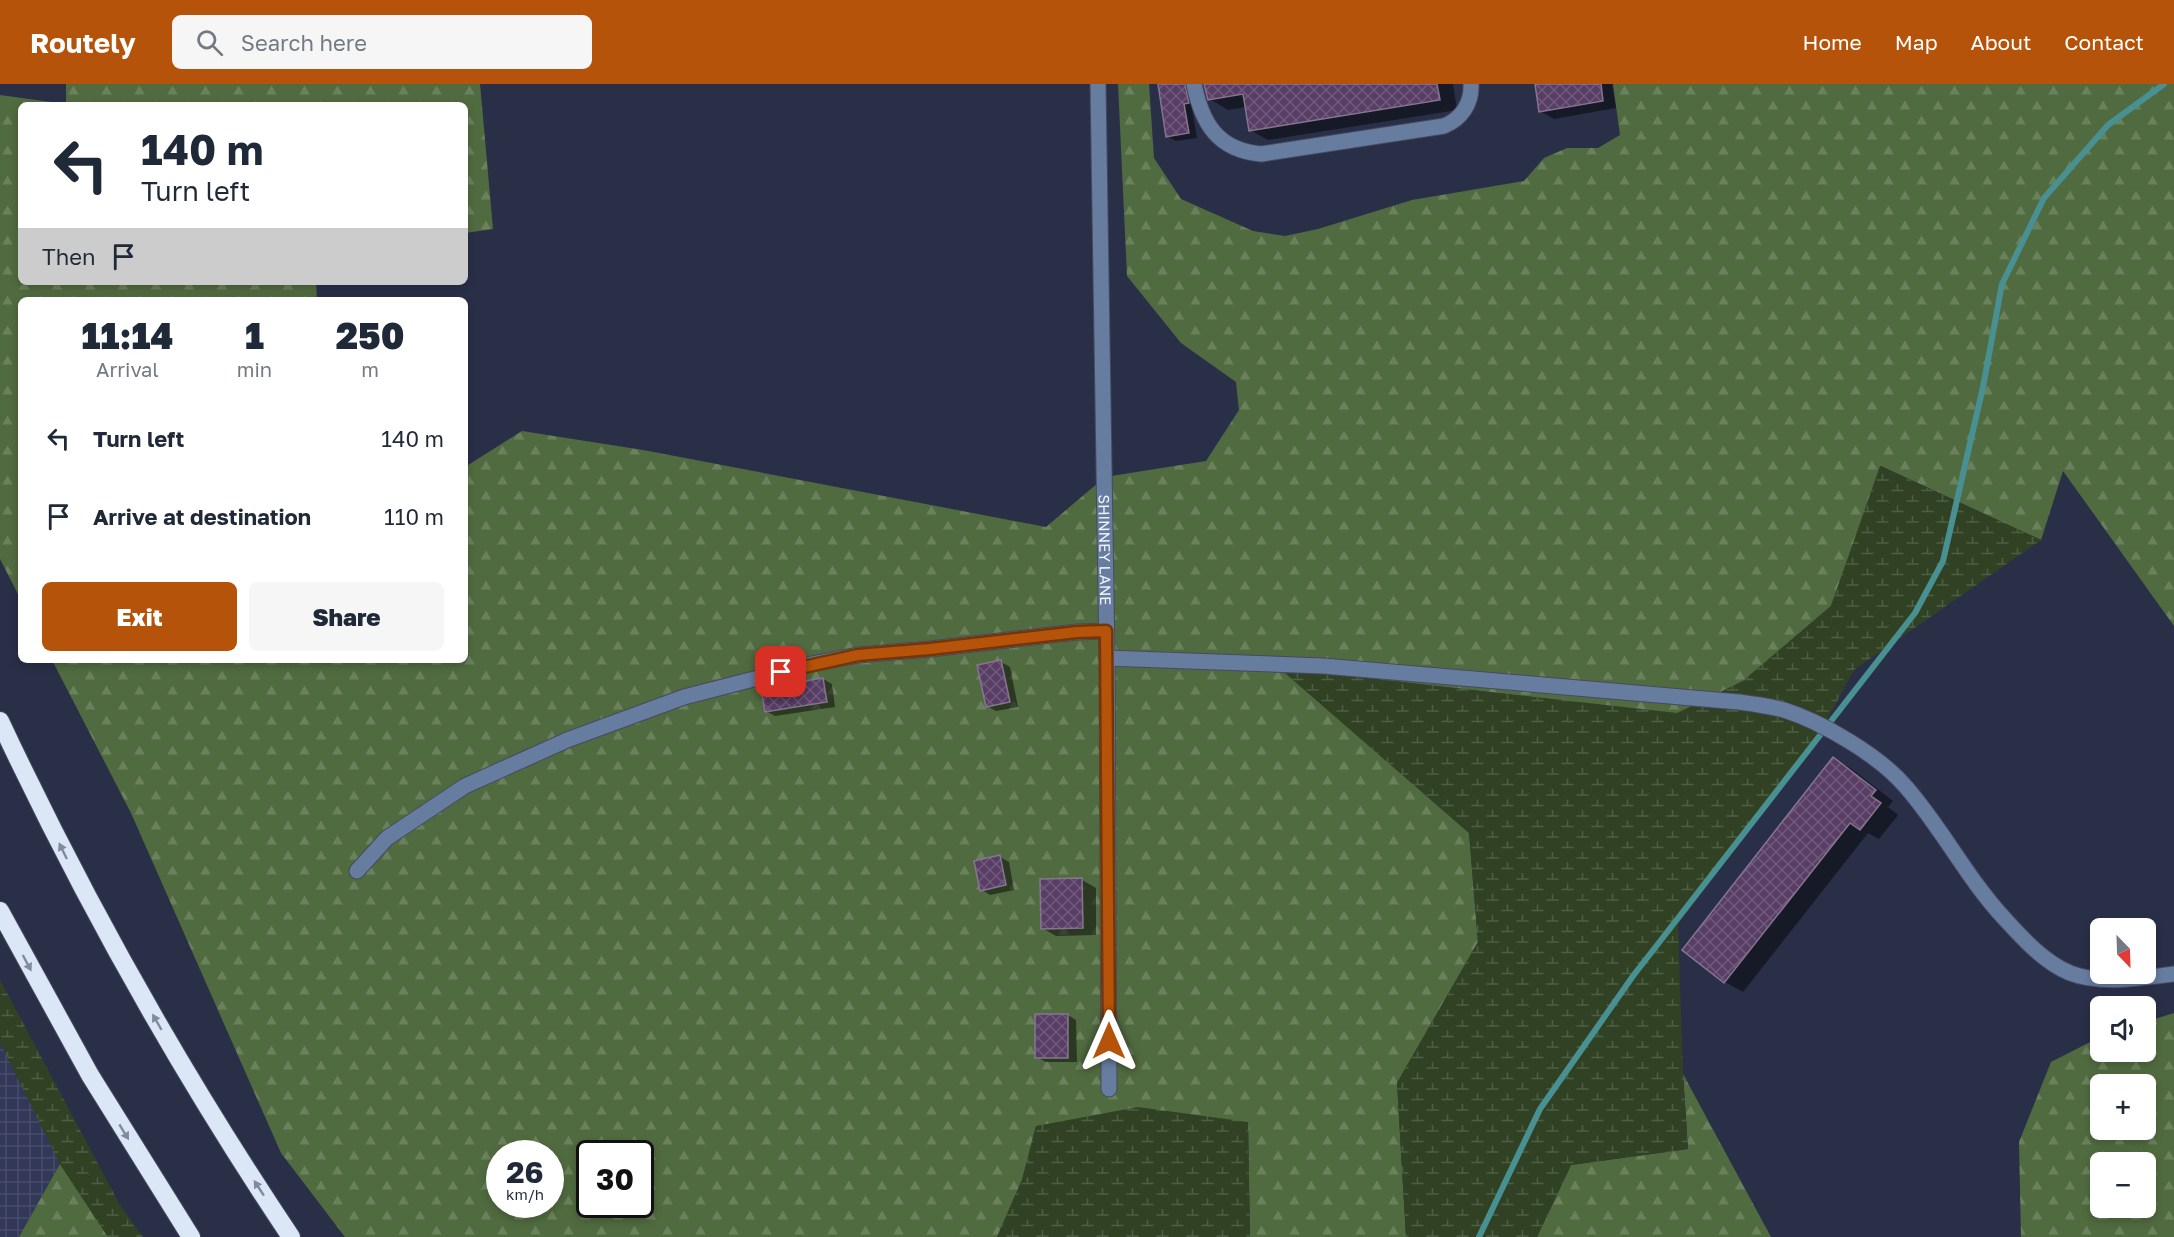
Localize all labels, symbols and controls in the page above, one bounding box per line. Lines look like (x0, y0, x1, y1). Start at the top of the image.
search box (172, 15, 592, 69)
text: Routely (30, 26, 136, 59)
icon: search (193, 26, 226, 59)
text: Search here (241, 29, 367, 56)
text: Home (1802, 29, 1862, 55)
text: Map (1895, 29, 1938, 55)
text: About (1971, 29, 2031, 55)
text: Contact (2064, 29, 2144, 55)
text: 140 m (141, 124, 263, 174)
icon: left (42, 126, 120, 204)
text: Turn left (141, 175, 250, 207)
icon: arrive (107, 240, 140, 273)
text: Then (42, 243, 95, 270)
text: 11:14 (82, 314, 173, 357)
text: 1 (245, 314, 264, 357)
text: 250 (336, 314, 404, 357)
text: Arrival (96, 357, 159, 381)
text: min (237, 357, 272, 381)
text: m (361, 357, 379, 381)
icon: left (42, 422, 75, 455)
text: Turn left (93, 425, 184, 452)
text: 140 m (381, 425, 444, 452)
street label: SHINNEY LANE (1095, 494, 1115, 606)
icon: arrive (42, 500, 75, 533)
text: Arrive at destination (93, 503, 311, 530)
text: 110 m (384, 503, 444, 530)
button: Exit (42, 582, 237, 651)
button: Share (249, 582, 444, 651)
pin (755, 646, 806, 697)
icon: arrive (764, 655, 797, 688)
one-way arrow (59, 843, 68, 860)
north arrow (2090, 918, 2156, 984)
map controls (2090, 918, 2156, 1218)
one-way arrow (22, 955, 32, 972)
button: sound (2090, 996, 2156, 1062)
position arrow (1077, 1009, 1141, 1073)
one-way arrow (152, 1013, 162, 1030)
button: + (2090, 1074, 2156, 1140)
one-way arrow (119, 1124, 130, 1140)
speed limit sign: 30 (576, 1140, 654, 1218)
button: − (2090, 1152, 2156, 1218)
text: 26 (506, 1154, 544, 1190)
one-way arrow (253, 1181, 265, 1197)
text: km/h (506, 1185, 544, 1203)

